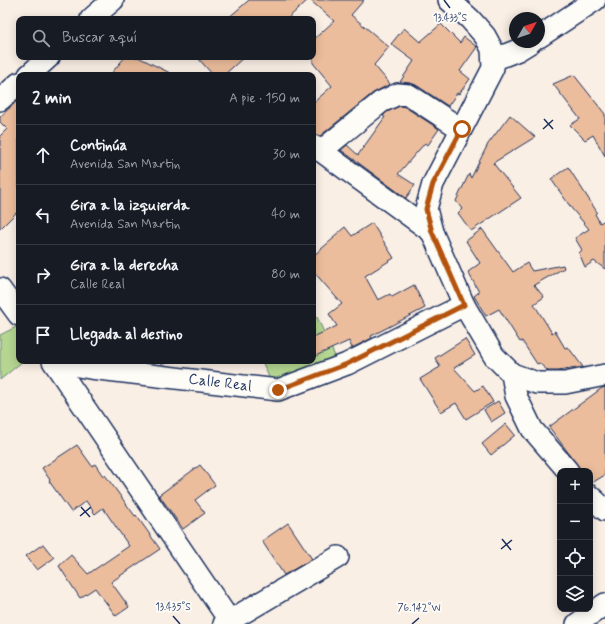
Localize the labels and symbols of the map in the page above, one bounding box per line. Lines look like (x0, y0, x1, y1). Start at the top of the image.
text: 13.433°S (433, 11, 468, 25)
north arrow (509, 12, 545, 48)
route start (453, 120, 471, 138)
street label: Calle Real (187, 369, 253, 397)
route end (269, 381, 287, 399)
text: 13.435°S (155, 600, 191, 614)
text: 76.142°W (398, 601, 440, 615)

